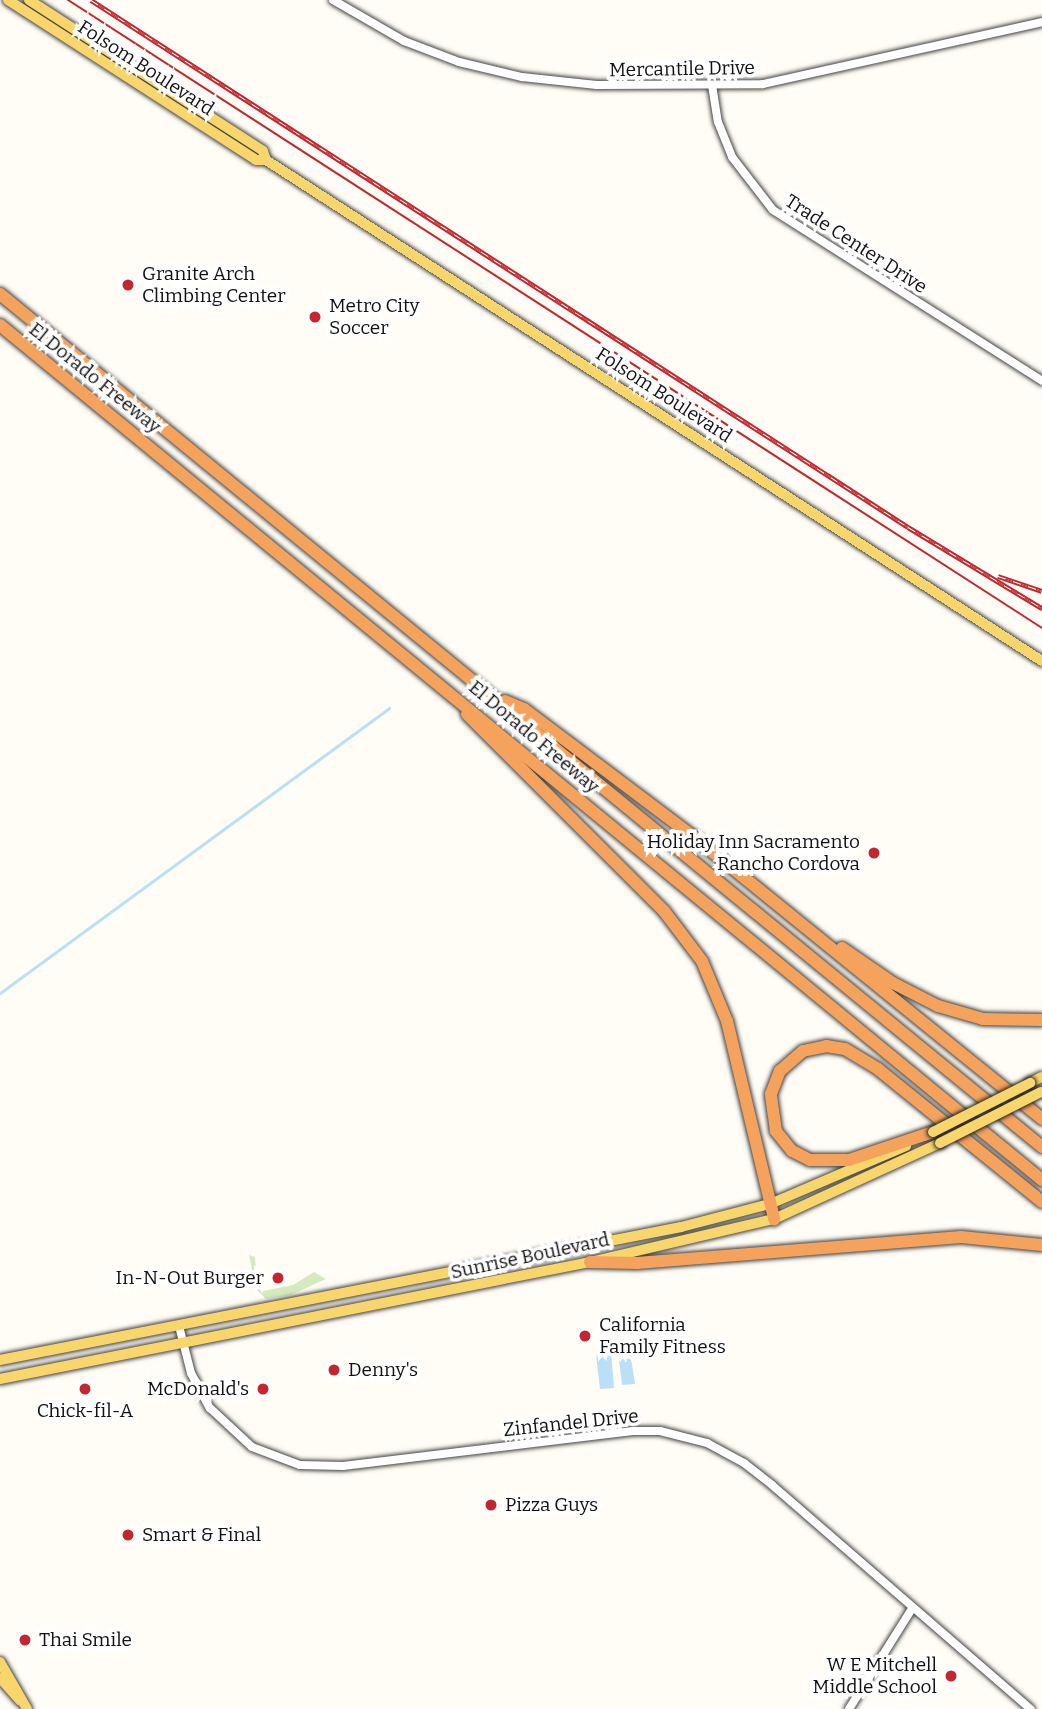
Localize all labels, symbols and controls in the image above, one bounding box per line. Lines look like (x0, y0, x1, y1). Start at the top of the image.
street label: Folsom Boulevard (74, 16, 218, 120)
street label: Mercantile Drive (609, 56, 755, 82)
street label: Trade Center Drive (781, 190, 931, 298)
place label: Granite Arch Climbing Center (142, 263, 286, 307)
marker: Granite Arch Climbing Center (120, 277, 136, 293)
place label: Metro City Soccer (329, 295, 420, 339)
marker: Metro City Soccer (307, 309, 323, 325)
street label: El Dorado Freeway (24, 318, 166, 438)
street label: Folsom Boulevard (592, 343, 736, 447)
street label: El Dorado Freeway (464, 676, 604, 798)
place label: Holiday Inn Sacramento Rancho Cordova (647, 831, 860, 875)
marker: Holiday Inn Sacramento Rancho Cordova (866, 845, 882, 861)
street label: Sunrise Boulevard (449, 1228, 611, 1284)
place label: In-N-Out Burger (116, 1267, 264, 1289)
marker: In-N-Out Burger (270, 1270, 286, 1286)
place label: California Family Fitness (599, 1314, 726, 1358)
marker: California Family Fitness (577, 1328, 593, 1344)
place label: Denny's (348, 1359, 418, 1381)
marker: Denny's (326, 1362, 342, 1378)
place label: McDonald's (147, 1378, 249, 1400)
marker: Chick-fil-A (77, 1381, 93, 1397)
marker: McDonald's (255, 1381, 271, 1397)
place label: Chick-fil-A (37, 1400, 133, 1422)
street label: Zinfandel Drive (502, 1405, 640, 1441)
place label: Pizza Guys (505, 1494, 598, 1516)
marker: Pizza Guys (483, 1497, 499, 1513)
place label: Smart & Final (142, 1524, 261, 1546)
marker: Smart & Final (120, 1527, 136, 1543)
place label: Thai Smile (39, 1629, 132, 1651)
marker: Thai Smile (17, 1632, 33, 1648)
place label: W E Mitchell Middle School (813, 1654, 937, 1698)
marker: W E Mitchell Middle School (943, 1668, 959, 1684)

